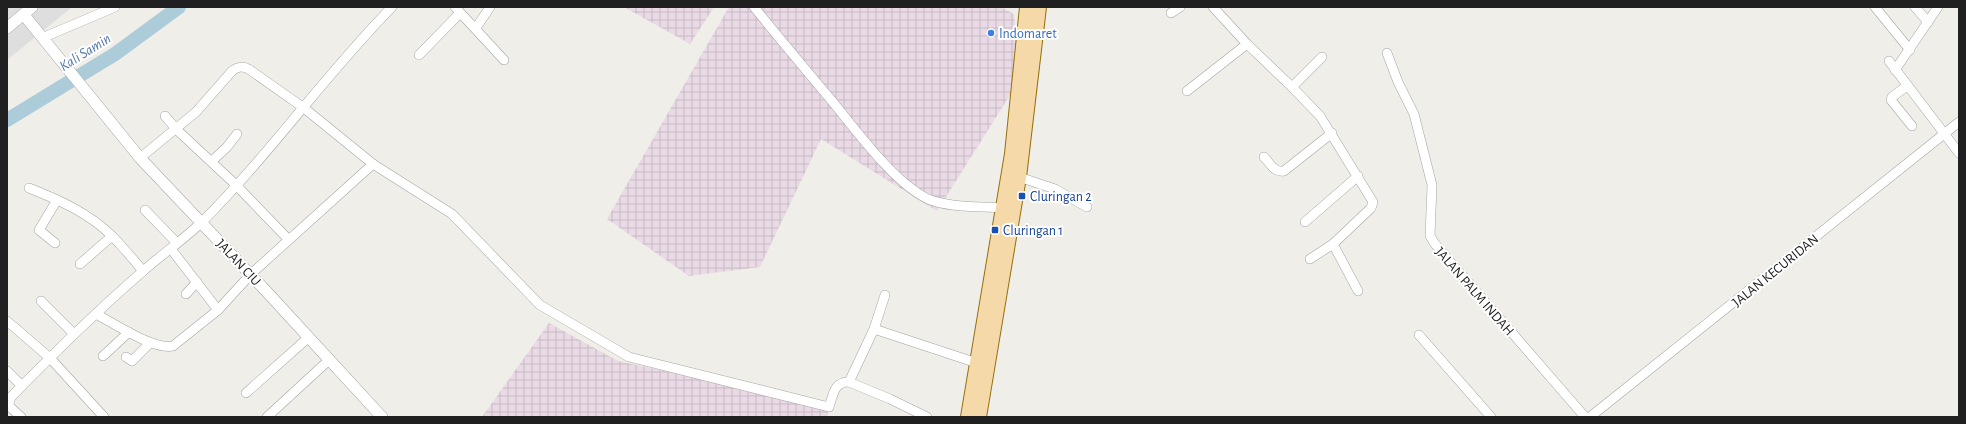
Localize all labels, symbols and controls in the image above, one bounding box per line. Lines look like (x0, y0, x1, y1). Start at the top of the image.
place label: Indomaret (999, 27, 1057, 41)
marker: Indomaret (986, 28, 996, 38)
water label: Kali Samin (57, 31, 114, 74)
place label: Cluringan 2 (1030, 190, 1092, 204)
marker: Cluringan 2 (1017, 191, 1027, 201)
place label: Cluringan 1 (1003, 224, 1063, 238)
marker: Cluringan 1 (990, 225, 1000, 235)
street label: JALAN KECURIDAN (1730, 232, 1821, 310)
street label: JALAN CIU (213, 237, 263, 289)
street label: JALAN PALM INDAH (1432, 245, 1516, 338)

